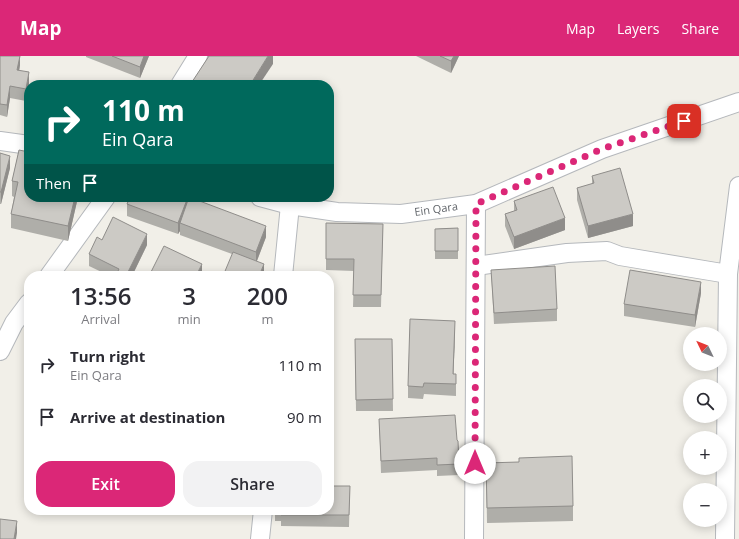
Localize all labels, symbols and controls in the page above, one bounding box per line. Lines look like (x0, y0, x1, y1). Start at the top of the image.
text: Map (20, 15, 61, 41)
text: Map (566, 19, 595, 38)
text: Layers (617, 19, 659, 38)
text: Share (681, 19, 719, 38)
text: 110 m (102, 91, 185, 129)
icon: right (36, 96, 88, 148)
pin (667, 104, 701, 138)
icon: arrive (673, 110, 695, 132)
text: Ein Qara (102, 127, 174, 151)
icon: arrive (79, 172, 101, 194)
text: Then (36, 173, 71, 193)
street label: Ein Qara (413, 198, 459, 219)
text: 13:56 (70, 279, 131, 312)
text: 3 (182, 279, 196, 312)
text: 200 (247, 279, 288, 312)
text: Arrival (81, 310, 120, 328)
text: min (178, 310, 201, 328)
text: m (261, 310, 273, 328)
north arrow (683, 327, 727, 371)
map controls (683, 327, 727, 527)
text: Turn right (70, 346, 145, 366)
icon: right (36, 354, 58, 376)
text: 110 m (278, 355, 322, 375)
text: Ein Qara (70, 366, 122, 384)
button: search (683, 379, 727, 423)
icon: arrive (36, 406, 58, 428)
text: Arrive at destination (70, 407, 225, 427)
text: 90 m (287, 407, 322, 427)
button: + (683, 431, 727, 475)
position arrow (454, 442, 496, 484)
button: Exit (36, 461, 175, 507)
button: Share (183, 461, 322, 507)
button: − (683, 483, 727, 527)

